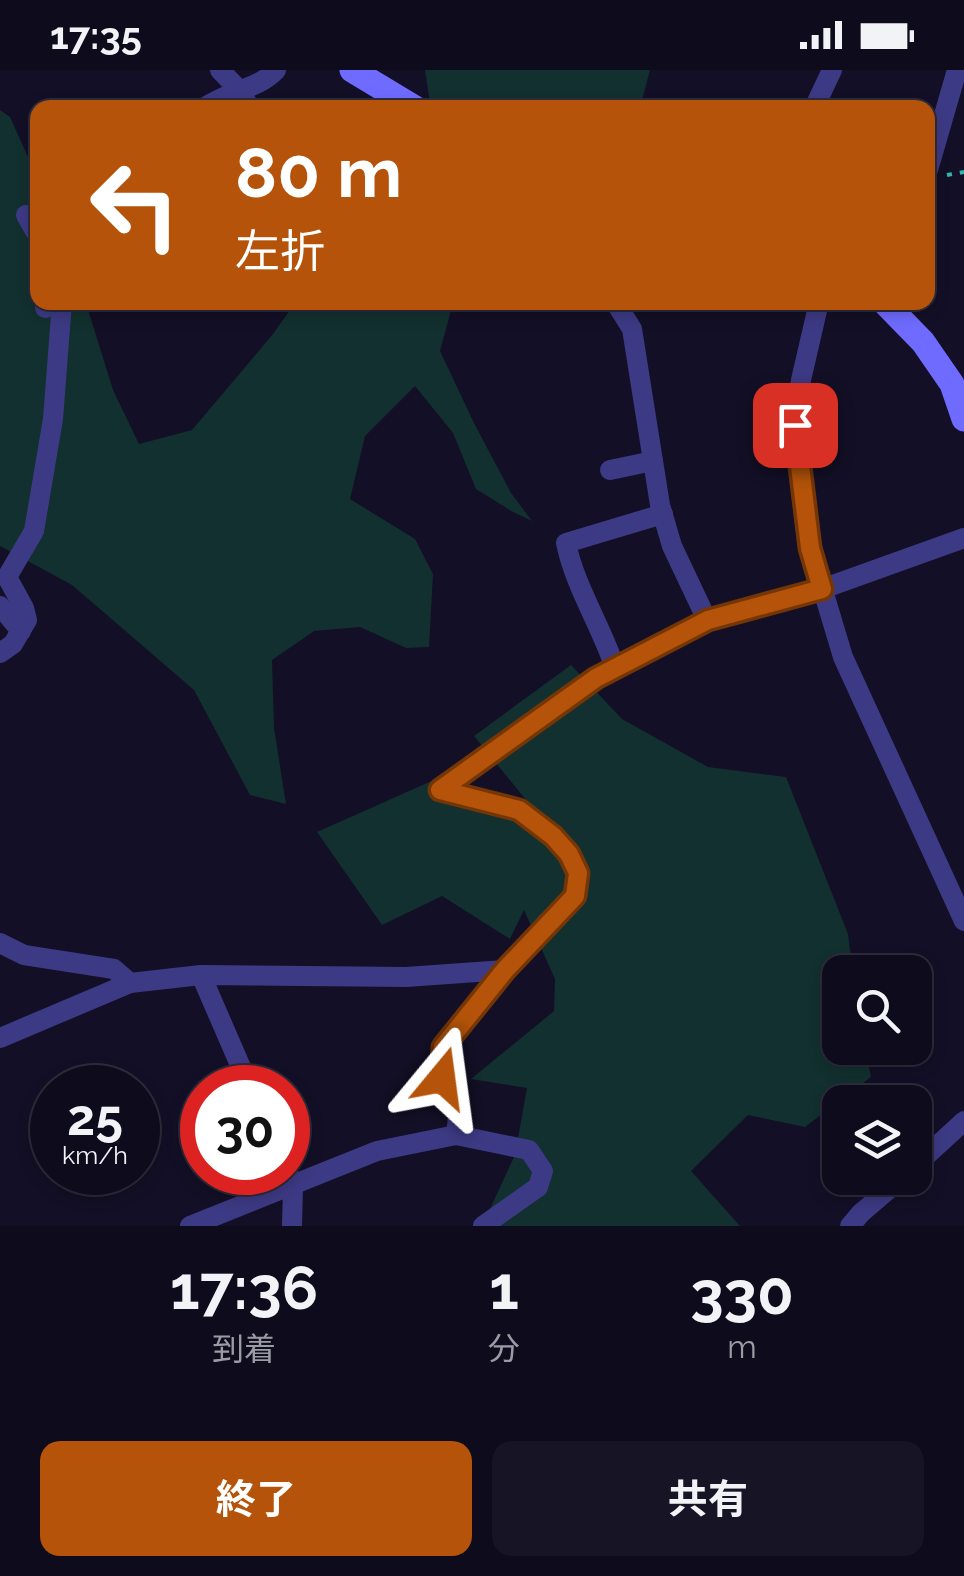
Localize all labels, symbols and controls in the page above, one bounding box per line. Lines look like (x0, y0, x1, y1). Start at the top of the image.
text: 17:35 (50, 13, 142, 58)
text: 80 m (235, 131, 402, 213)
icon: left (70, 140, 200, 270)
text: 左折 (235, 225, 325, 278)
pin (753, 383, 838, 468)
icon: arrive (768, 398, 823, 453)
map controls (822, 955, 932, 1195)
button: search (822, 955, 932, 1065)
position arrow (390, 1026, 494, 1130)
speed limit sign: 30 (180, 1065, 310, 1195)
button: layers (822, 1085, 932, 1195)
text: 25 (67, 1088, 123, 1147)
text: km/h (62, 1140, 128, 1170)
text: 17:36 (170, 1253, 318, 1323)
text: 1 (489, 1253, 519, 1323)
text: 330 (690, 1258, 794, 1328)
text: m (727, 1328, 757, 1365)
text: 到着 (212, 1330, 276, 1367)
text: 分 (488, 1330, 520, 1367)
button: 終了 (40, 1441, 472, 1556)
button: 共有 (492, 1441, 924, 1556)

